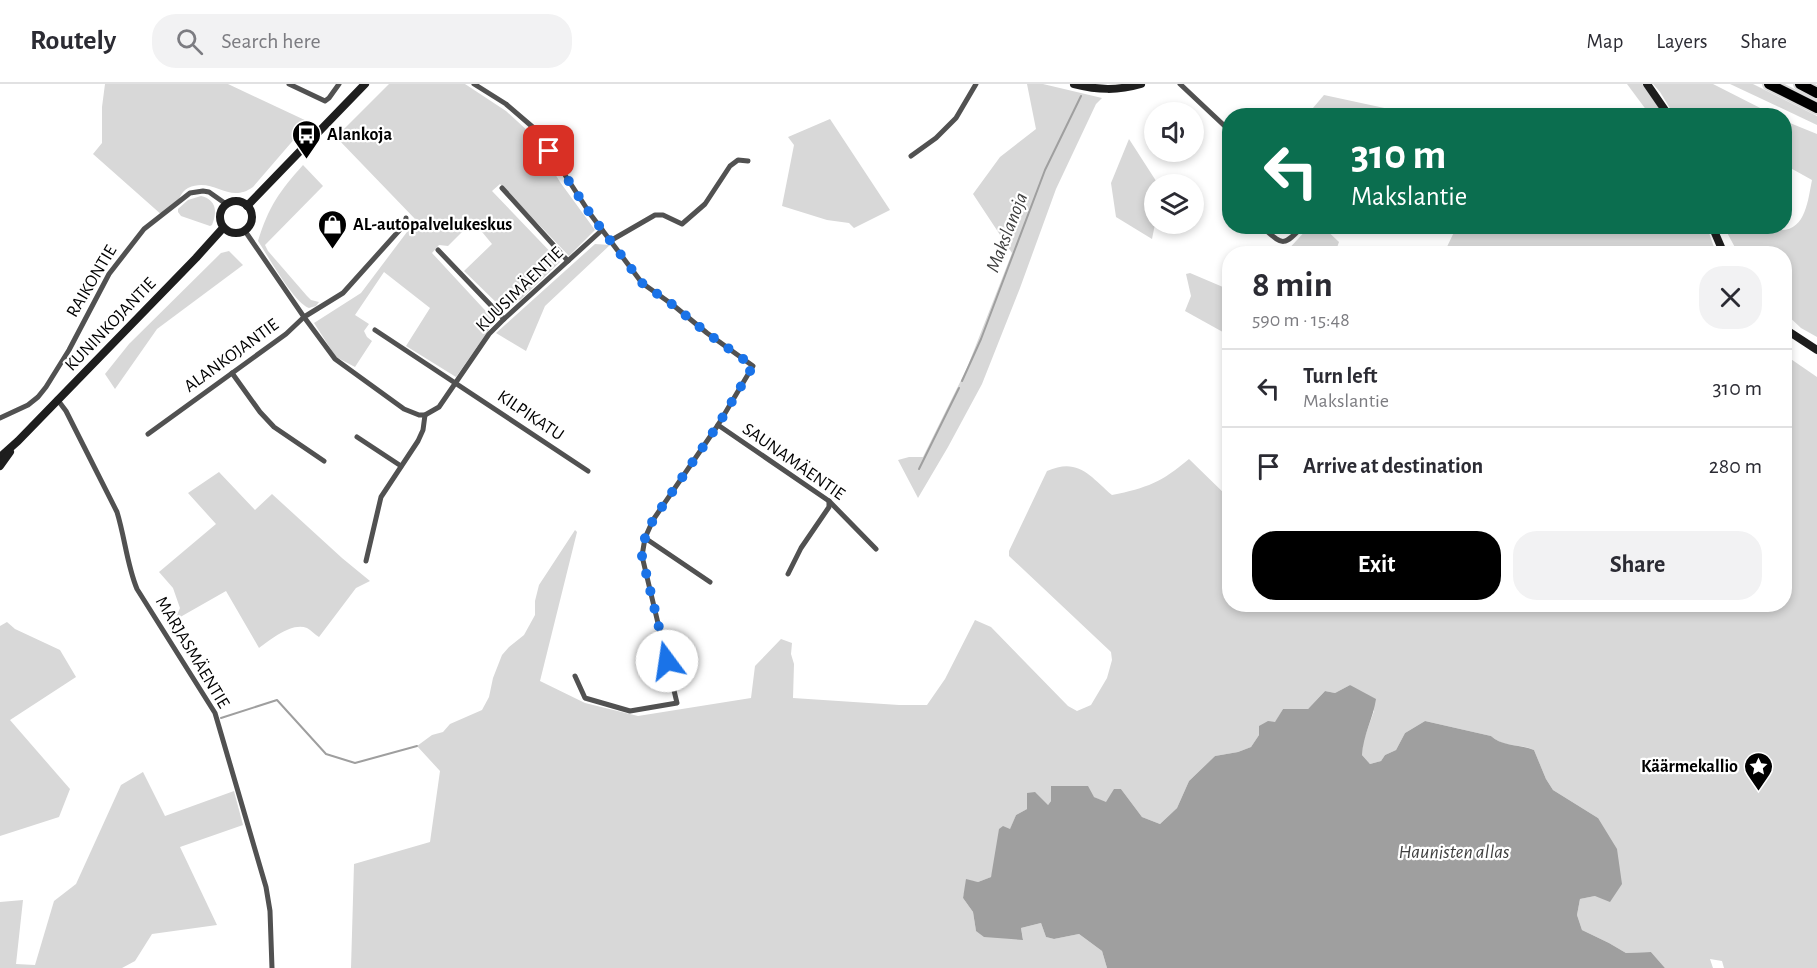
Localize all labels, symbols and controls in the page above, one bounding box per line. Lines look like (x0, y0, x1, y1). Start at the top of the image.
search box (152, 14, 572, 68)
icon: search (173, 25, 206, 58)
text: Routely (30, 27, 116, 55)
text: Search here (221, 30, 321, 52)
text: Map (1587, 31, 1623, 52)
text: Layers (1656, 31, 1707, 52)
text: Share (1740, 31, 1787, 52)
map controls (1144, 102, 1204, 234)
button: sound (1144, 102, 1204, 162)
bus stop icon: Alankoja (290, 118, 322, 160)
pin (523, 125, 574, 176)
place label: Alankoja (327, 126, 392, 144)
icon: left (1252, 132, 1330, 210)
icon: arrive (532, 134, 565, 167)
text: 310 m (1351, 134, 1446, 176)
button: layers (1144, 174, 1204, 234)
text: Makslantie (1351, 183, 1467, 210)
water label: Makslanoja (983, 190, 1031, 275)
shop icon: AL-autopalvelukeskus (316, 208, 348, 250)
place label: AL-autopalvelukeskus (353, 216, 512, 234)
street label: RAIKONTIE (63, 242, 120, 321)
street label: KUUSIMÄENTIE (471, 242, 567, 336)
button: close (1699, 266, 1762, 329)
text: 8 min (1252, 267, 1333, 303)
street label: KUNINKOJANTIE (62, 274, 160, 375)
text: 590 m · 15:48 (1252, 310, 1350, 330)
street label: ALANKOJANTIE (181, 315, 282, 396)
text: Turn left (1303, 365, 1377, 387)
icon: left (1252, 372, 1285, 405)
text: 310 m (1713, 377, 1762, 399)
street label: KILPIKATU (494, 387, 567, 444)
text: Makslantie (1303, 391, 1389, 411)
street label: SAUNAMÄENTIE (739, 418, 849, 504)
icon: arrive (1252, 450, 1285, 483)
text: Arrive at destination (1303, 455, 1483, 477)
text: 280 m (1709, 455, 1762, 477)
button: Exit (1252, 531, 1501, 600)
button: Share (1513, 531, 1762, 600)
street label: MARJASMÄENTIE (152, 593, 234, 712)
position arrow (635, 629, 699, 693)
place icon: Käärmekallio (1743, 750, 1775, 792)
place label: Käärmekallio (1641, 758, 1738, 776)
water label: Haunisten allas (1399, 842, 1510, 862)

